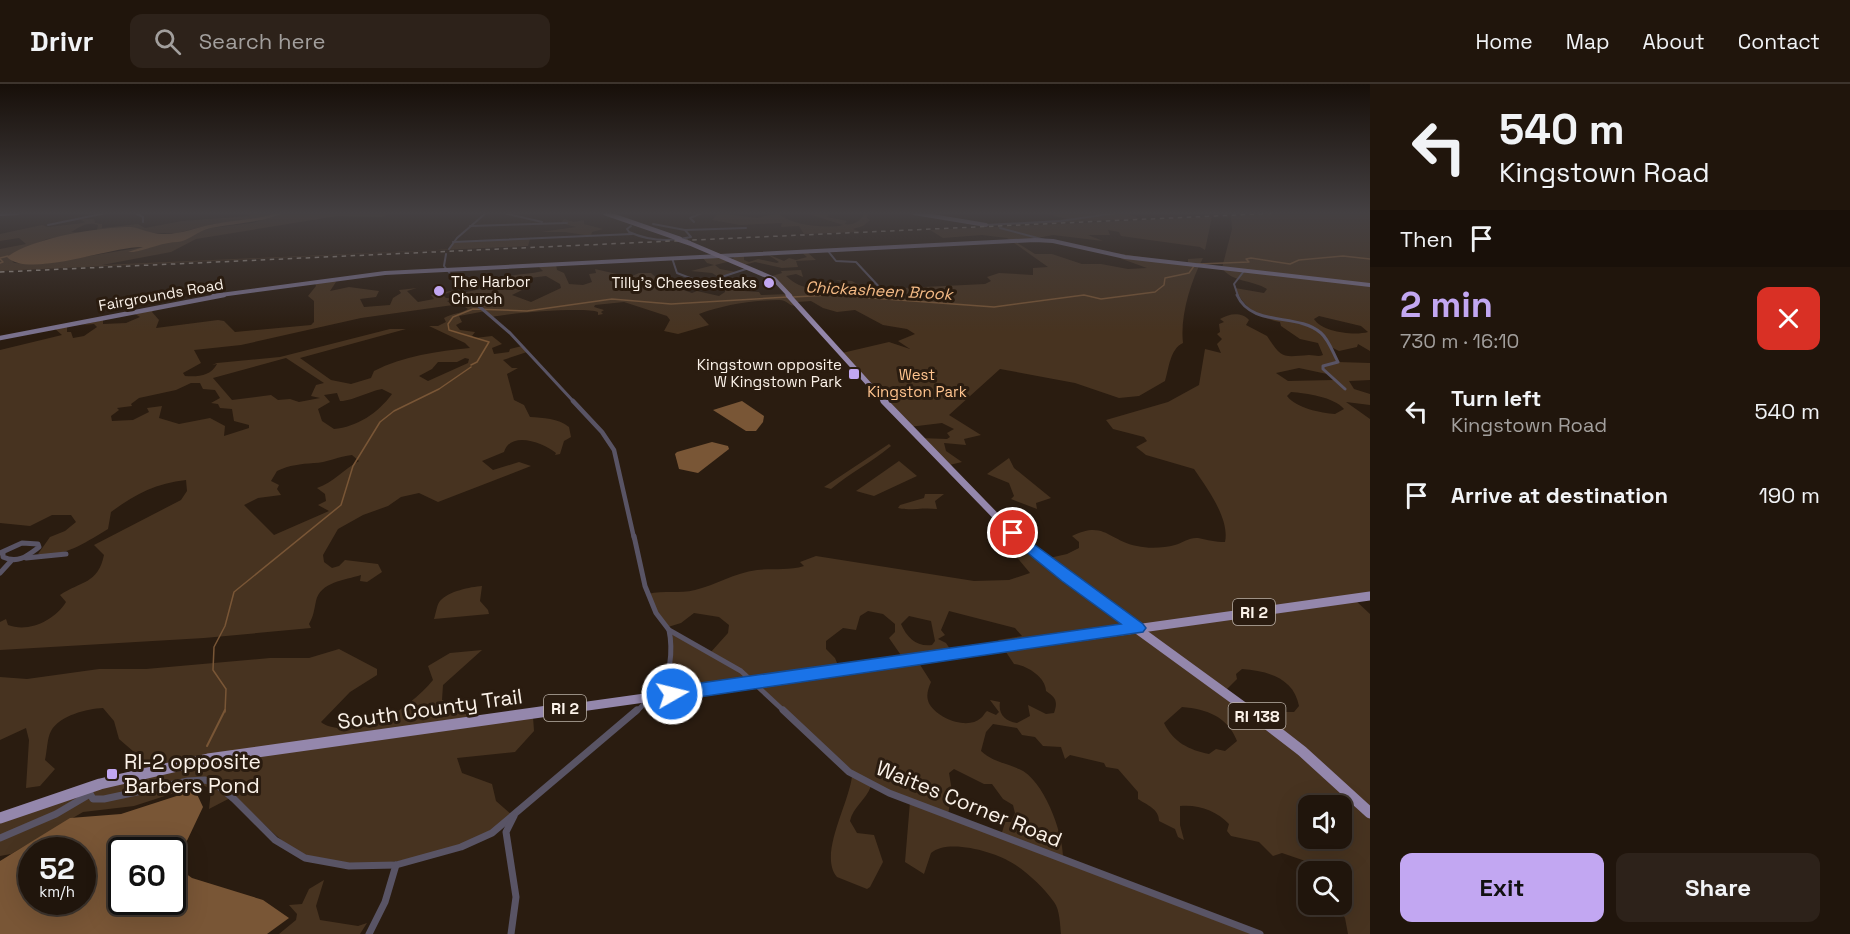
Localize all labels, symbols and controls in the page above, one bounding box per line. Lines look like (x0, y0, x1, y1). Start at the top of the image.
search box (130, 14, 550, 68)
text: Drivr (30, 23, 94, 59)
icon: search (151, 25, 184, 58)
text: Search here (199, 27, 325, 55)
text: Home (1475, 28, 1533, 55)
text: Map (1566, 28, 1610, 55)
text: About (1643, 28, 1705, 55)
text: Contact (1738, 28, 1820, 55)
text: 540 m (1499, 103, 1625, 156)
icon: left (1400, 108, 1478, 186)
text: Kingstown Road (1499, 155, 1710, 190)
icon: arrive (1465, 222, 1498, 255)
text: Then (1400, 225, 1453, 253)
place label: The Harbor Church (451, 272, 531, 308)
place label: Tilly's Cheesesteaks (612, 273, 757, 292)
street label: Fairgrounds Road (97, 274, 225, 315)
marker: Tilly's Cheesesteaks (762, 276, 776, 290)
water label: Chickasheen Brook (805, 276, 955, 305)
text: 2 min (1400, 282, 1493, 328)
marker: The Harbor Church (432, 284, 446, 298)
button: close (1757, 287, 1820, 350)
text: 730 m · 16:10 (1400, 328, 1519, 354)
place label: Kingstown opposite W Kingstown Park (697, 355, 842, 391)
park label: West Kingston Park (867, 365, 967, 401)
marker: Kingstown opposite W Kingstown Park (847, 367, 861, 381)
text: Turn left (1451, 384, 1541, 412)
icon: left (1400, 395, 1433, 428)
text: 540 m (1754, 397, 1820, 425)
text: Kingstown Road (1451, 412, 1607, 438)
icon: arrive (1400, 479, 1433, 512)
text: Arrive at destination (1451, 481, 1668, 509)
text: 190 m (1759, 481, 1820, 509)
pin (987, 507, 1038, 558)
icon: arrive (996, 516, 1029, 549)
road number: RI 2 (1233, 599, 1275, 625)
position arrow (640, 662, 704, 726)
street label: South County Trail (336, 682, 524, 735)
road number: RI 2 (544, 695, 586, 721)
road number: RI 138 (1228, 703, 1286, 729)
place label: RI-2 opposite Barbers Pond (124, 748, 261, 799)
street label: Waites Corner Road (872, 754, 1066, 853)
marker: RI-2 opposite Barbers Pond (105, 767, 119, 781)
map controls (1298, 795, 1352, 915)
button: sound (1298, 795, 1352, 849)
speed limit sign: 60 (108, 837, 186, 915)
text: 52 (39, 849, 75, 888)
button: Exit (1400, 853, 1604, 922)
button: Share (1616, 853, 1820, 922)
button: search (1298, 861, 1352, 915)
text: km/h (39, 882, 75, 901)

